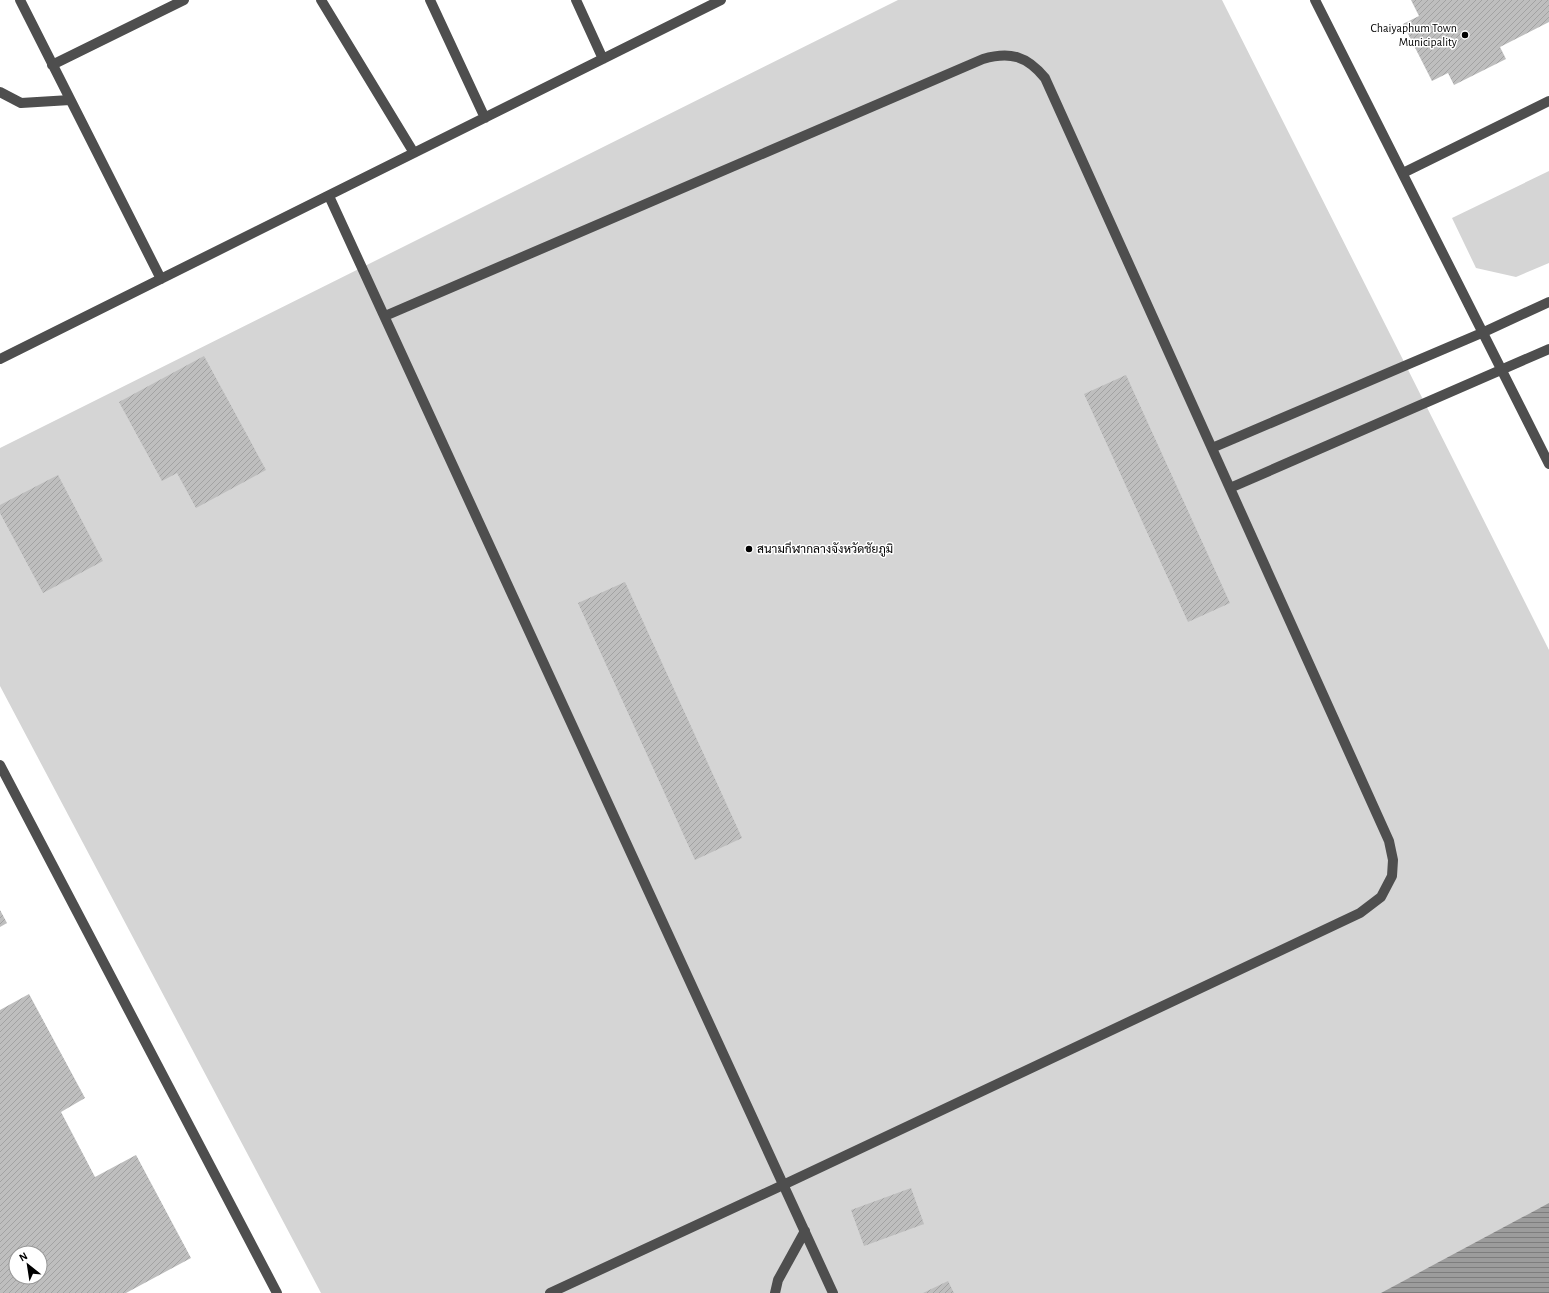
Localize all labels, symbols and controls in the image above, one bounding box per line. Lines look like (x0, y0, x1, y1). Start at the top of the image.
place label: Chaiyaphum Town Municipality (1371, 22, 1457, 49)
marker: Chaiyaphum Town Municipality (1460, 30, 1470, 40)
place label: สนามกีฬากลางจังหวัดชัยภูมิ (757, 541, 893, 557)
marker: สนามกีฬากลางจังหวัดชัยภูมิ (744, 544, 754, 554)
north arrow (8, 1245, 48, 1285)
text: N (17, 1250, 29, 1263)

